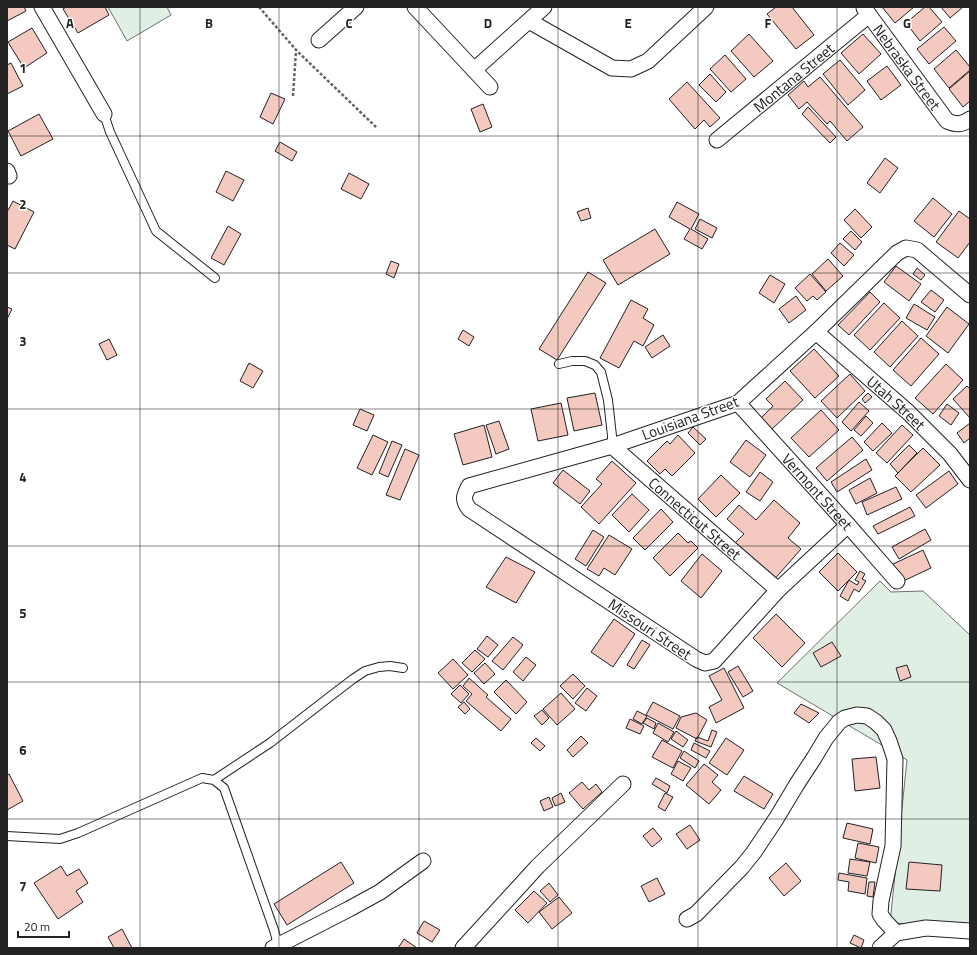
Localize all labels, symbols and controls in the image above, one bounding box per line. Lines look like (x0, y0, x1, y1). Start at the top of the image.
text: A (66, 13, 74, 33)
text: B (205, 13, 213, 33)
text: C (345, 13, 353, 33)
text: D (484, 13, 492, 33)
text: E (624, 13, 632, 33)
text: F (765, 13, 772, 33)
text: G (903, 13, 911, 33)
street label: Nebraska Street (868, 19, 947, 115)
street label: Montana Street (748, 36, 840, 117)
text: 1 (19, 58, 27, 78)
text: 2 (19, 194, 27, 214)
text: 3 (19, 331, 27, 351)
street label: Utah Street (862, 370, 932, 436)
street label: Louisiana Street (638, 390, 742, 446)
street label: Vermont Street (777, 448, 859, 535)
text: 4 (19, 467, 27, 487)
street label: Connecticut Street (644, 471, 747, 565)
street label: Missouri Street (604, 593, 697, 666)
text: 5 (19, 603, 27, 623)
text: 6 (19, 740, 27, 760)
text: 7 (19, 876, 27, 896)
scale bar (18, 913, 69, 939)
text: 20 m (24, 917, 50, 936)

